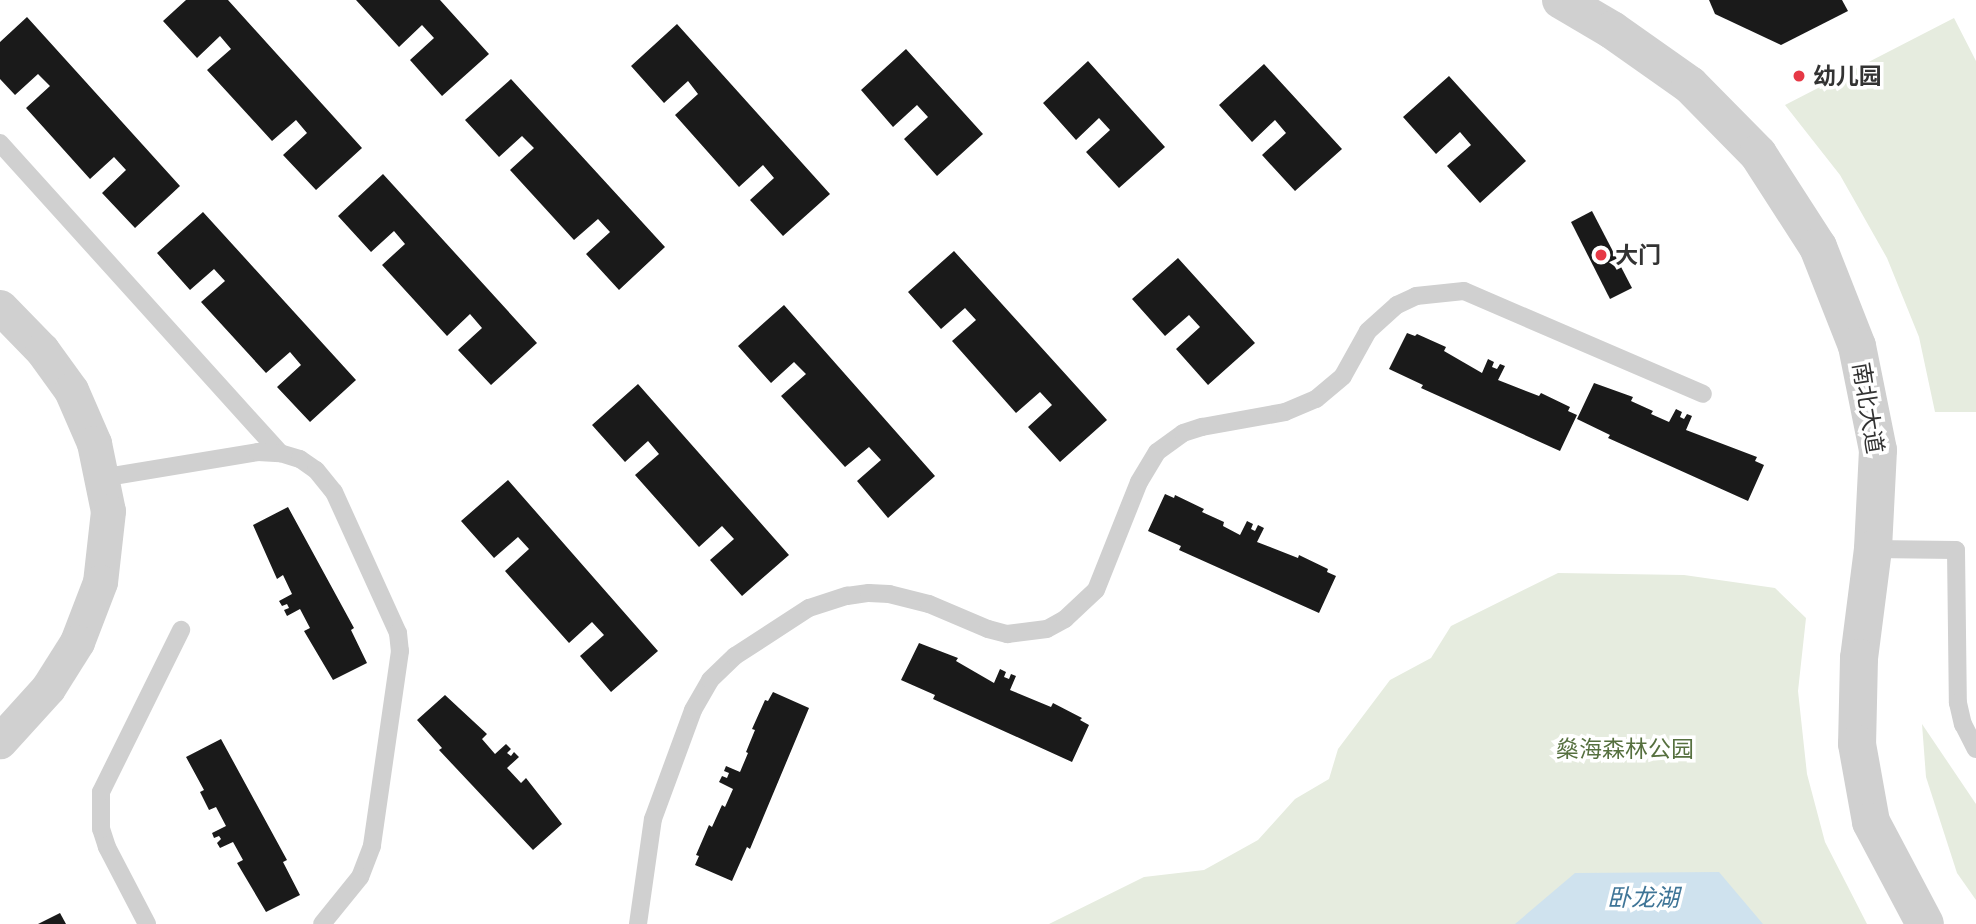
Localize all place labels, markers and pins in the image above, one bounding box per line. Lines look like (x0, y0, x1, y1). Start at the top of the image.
place label: 幼儿园 (1813, 62, 1882, 90)
marker: 幼儿园 (1791, 68, 1807, 84)
place label: 大门 (1615, 241, 1661, 269)
marker: 大门 (1593, 247, 1609, 263)

